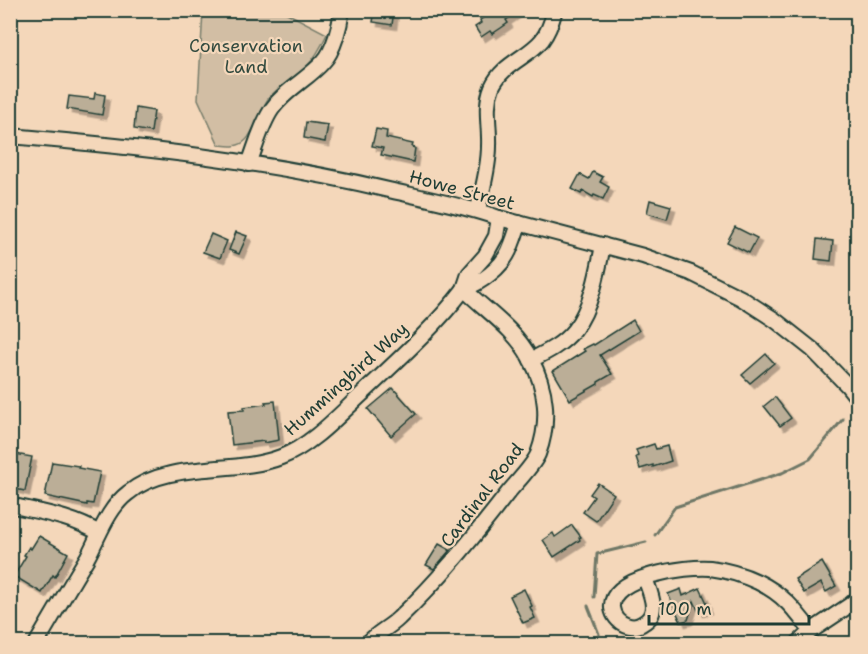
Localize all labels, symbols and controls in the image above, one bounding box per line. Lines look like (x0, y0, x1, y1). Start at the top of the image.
park label: Conservation Land (189, 34, 303, 79)
street label: Howe Street (407, 164, 518, 216)
street label: Hummingbird Way (279, 317, 413, 441)
street label: Cardinal Road (435, 438, 529, 552)
scale bar (649, 588, 810, 626)
text: 100 m (658, 597, 712, 621)

